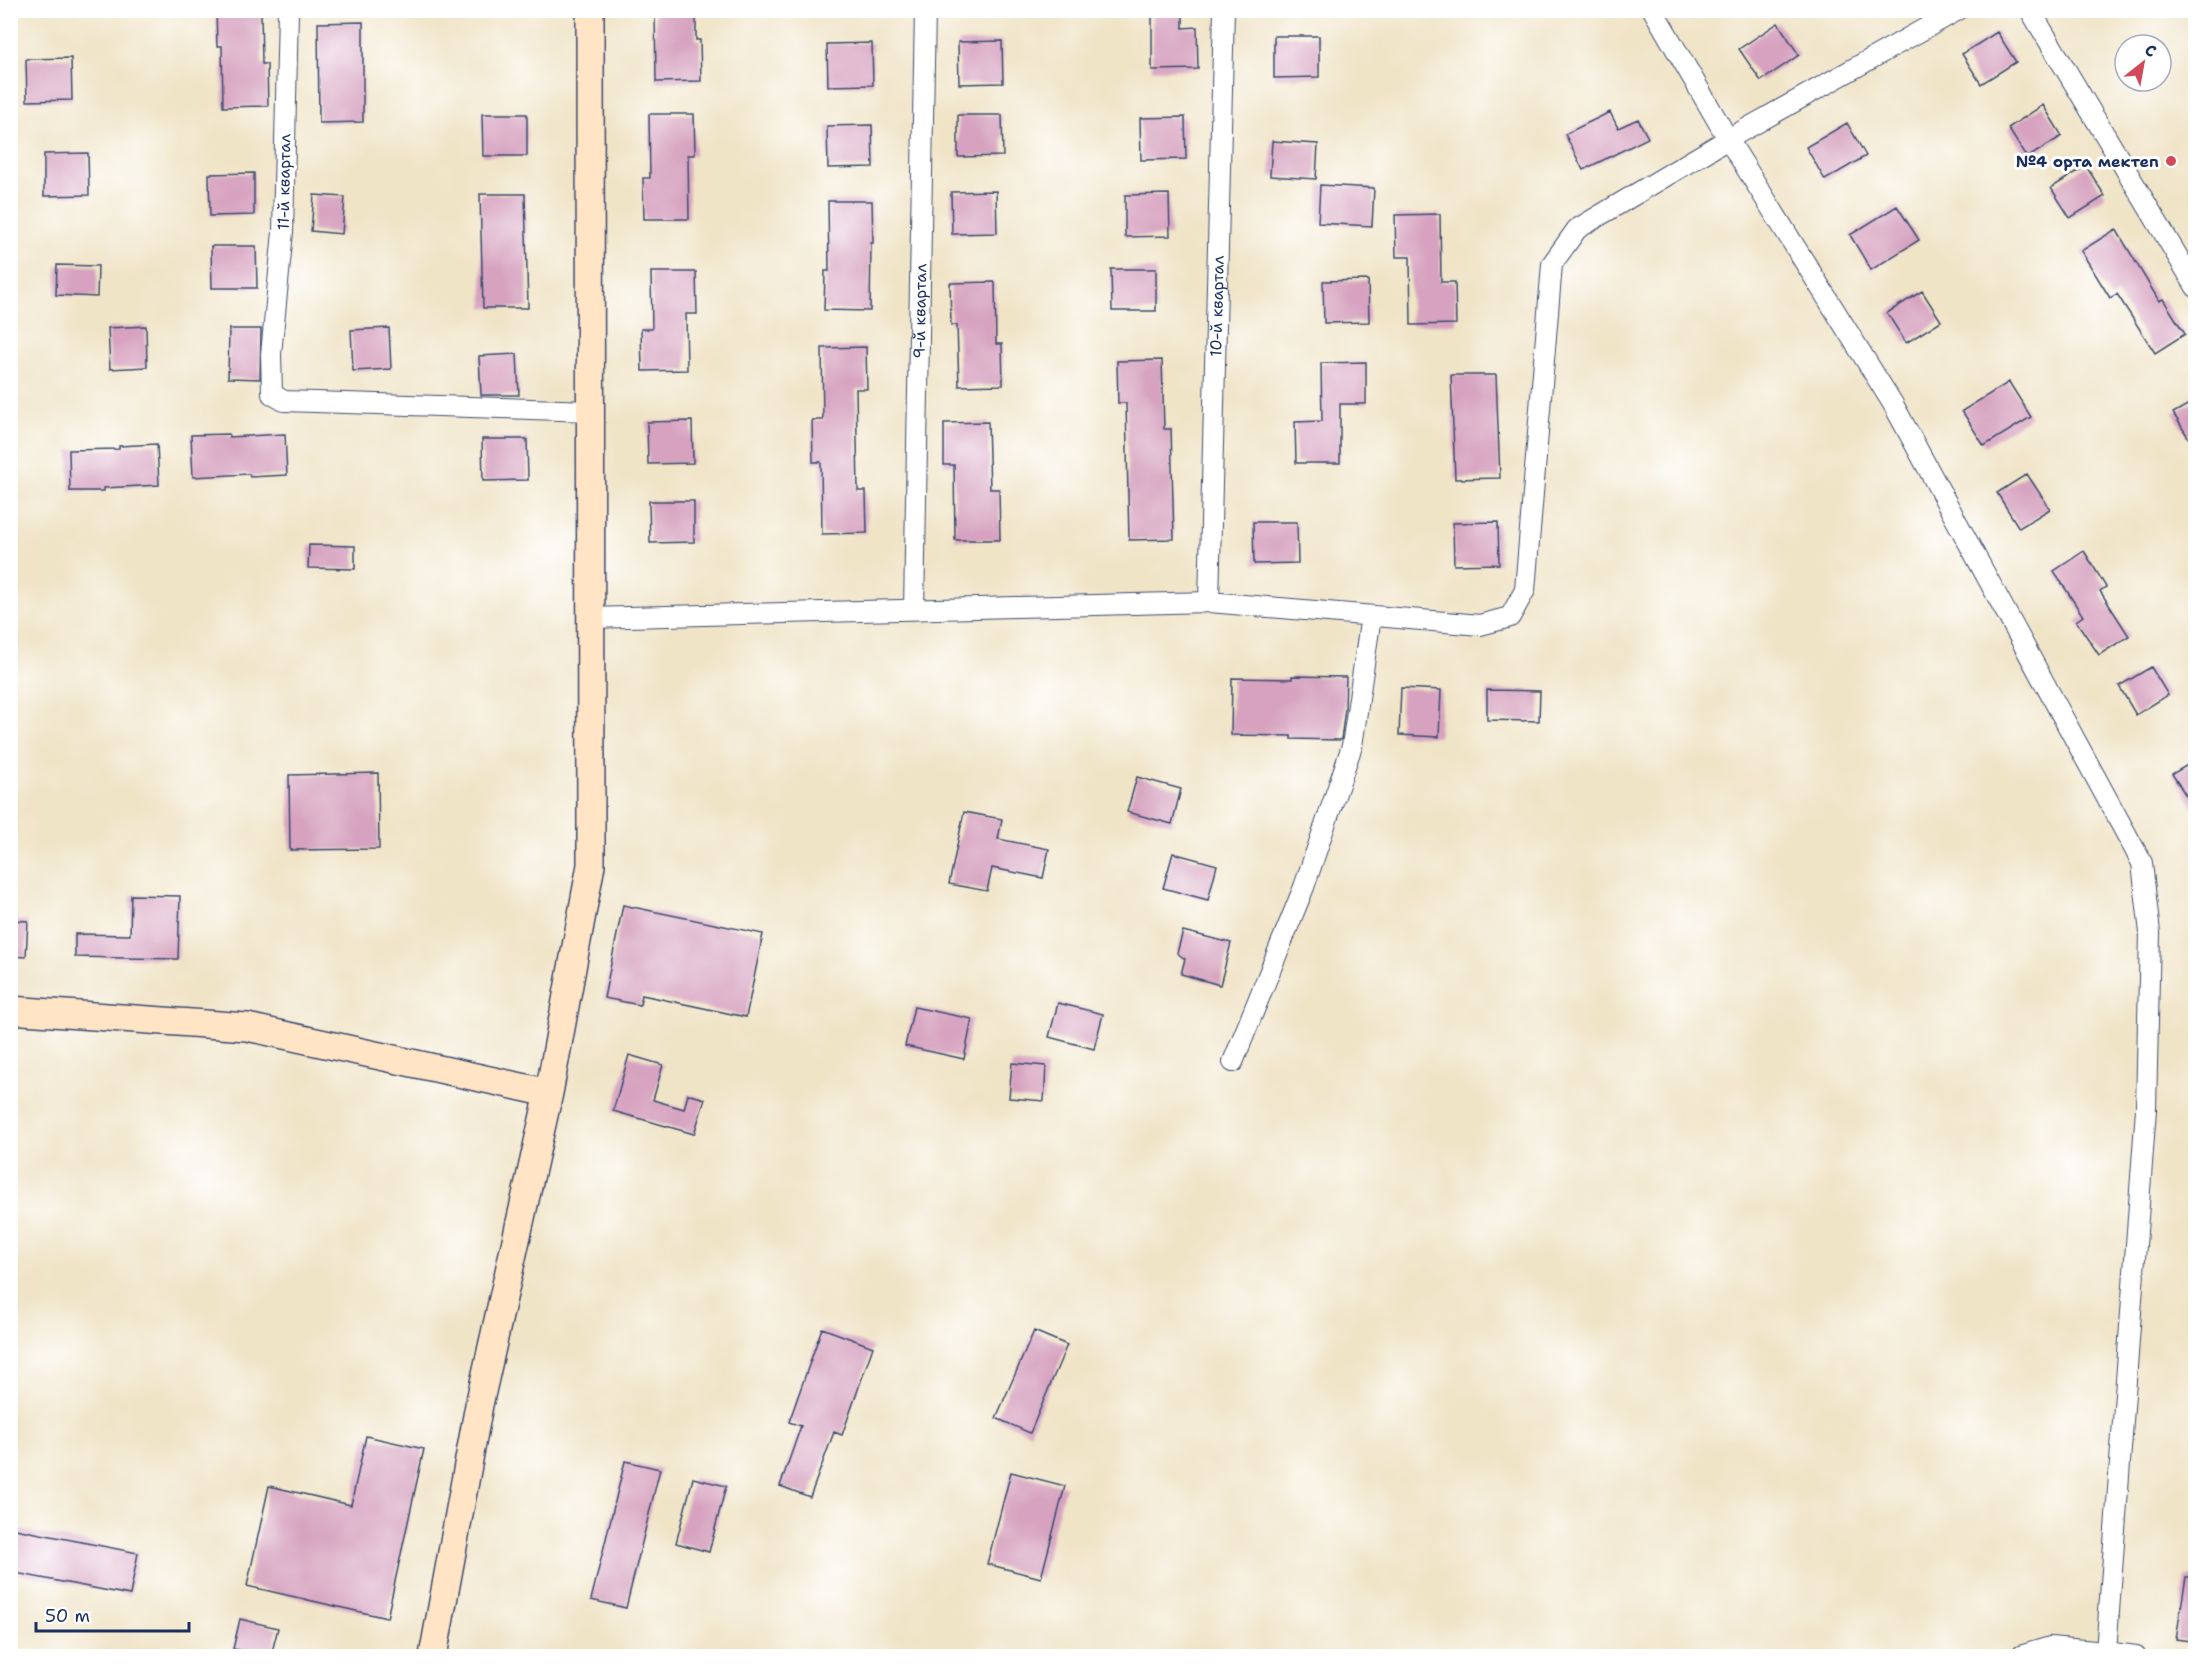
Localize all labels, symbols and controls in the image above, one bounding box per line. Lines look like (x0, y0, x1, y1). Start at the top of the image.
north arrow (2113, 33, 2173, 93)
text: С (2141, 39, 2160, 62)
street label: 11-й квартал (273, 133, 295, 230)
place label: №4 орта мектеп (2016, 151, 2159, 172)
marker: №4 орта мектеп (2164, 154, 2178, 168)
street label: 10-й квартал (1205, 255, 1228, 357)
street label: 9-й квартал (908, 263, 931, 359)
scale bar (36, 1595, 189, 1633)
text: 50 m (45, 1604, 90, 1628)

